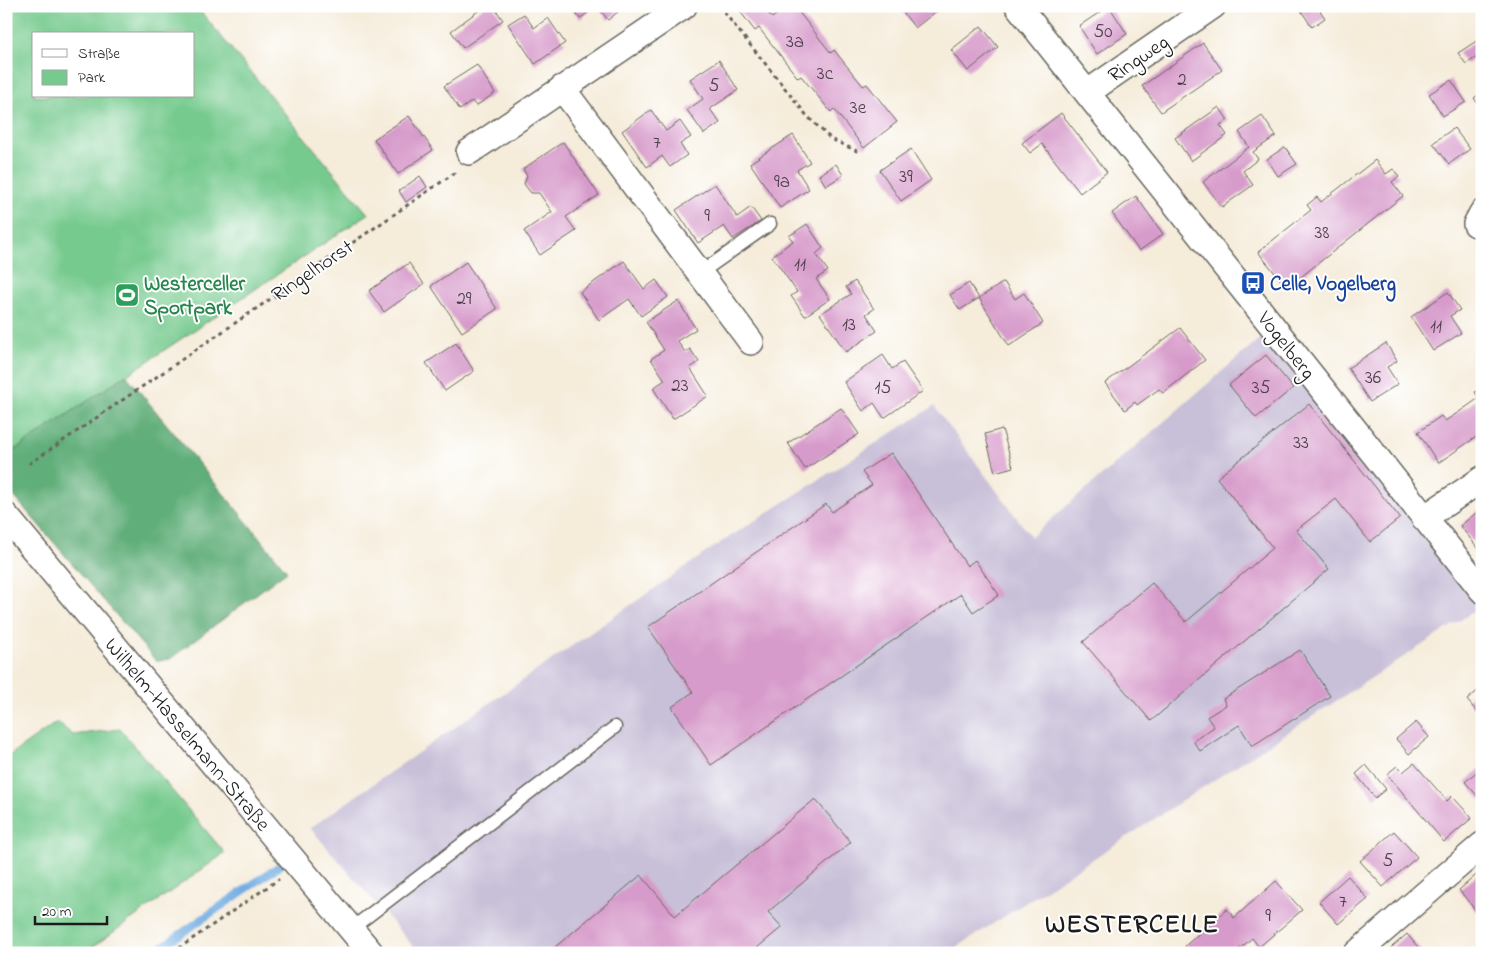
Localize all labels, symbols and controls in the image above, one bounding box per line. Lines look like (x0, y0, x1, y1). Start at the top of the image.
house number: 50 (1093, 19, 1113, 46)
street label: Ringweg (1103, 28, 1177, 93)
house number: 3a (786, 29, 804, 56)
legend (32, 32, 195, 98)
text: Straße (78, 43, 120, 65)
house number: 3c (817, 61, 834, 88)
text: Park (78, 67, 106, 89)
house number: 2 (1177, 67, 1187, 94)
house number: 5 (709, 73, 720, 100)
house number: 3e (850, 95, 867, 122)
house number: 7 (653, 130, 661, 157)
house number: 39 (899, 164, 913, 191)
house number: 9a (774, 169, 790, 196)
house number: 9 (704, 203, 710, 230)
house number: 38 (1315, 220, 1329, 247)
street label: Ringelhorst (266, 233, 361, 312)
house number: 11 (794, 252, 806, 279)
place label: Westerceller Sportpark (144, 270, 246, 324)
bus stop icon: Celle, Vogelberg (1240, 270, 1266, 296)
place label: Celle, Vogelberg (1270, 270, 1396, 302)
sports icon: Westerceller Sportpark (114, 282, 140, 308)
house number: 29 (456, 286, 472, 313)
street label: Vogelberg (1247, 305, 1322, 388)
house number: 13 (842, 312, 856, 339)
house number: 11 (1430, 314, 1442, 341)
house number: 36 (1365, 365, 1381, 392)
house number: 23 (671, 373, 689, 400)
house number: 15 (875, 375, 892, 402)
house number: 35 (1252, 375, 1270, 402)
house number: 33 (1293, 430, 1309, 457)
street label: Wilhelm-Hasselmann-Straße (96, 632, 277, 839)
house number: 5 (1383, 848, 1394, 875)
house number: 7 (1339, 889, 1347, 916)
scale bar (35, 894, 108, 926)
text: 20 m (42, 901, 72, 923)
house number: 9 (1265, 903, 1271, 930)
district label: WESTERCELLE (1045, 907, 1219, 945)

